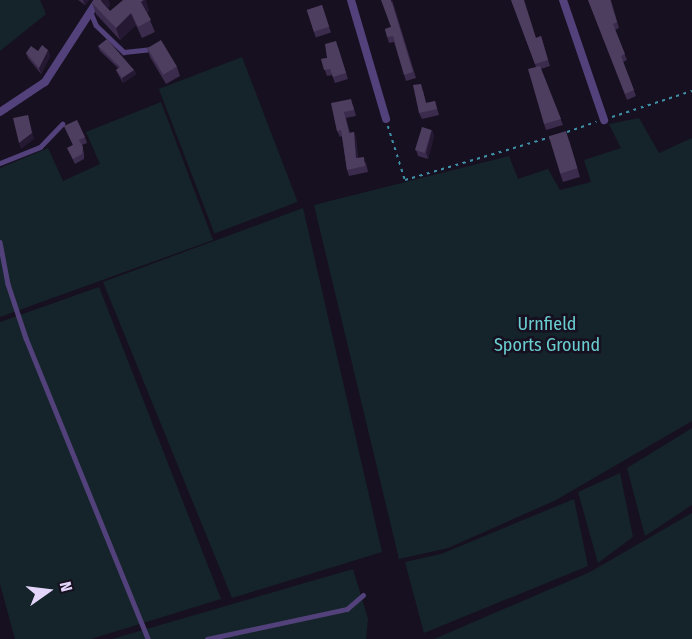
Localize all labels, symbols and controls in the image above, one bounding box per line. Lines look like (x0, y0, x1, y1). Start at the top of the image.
park label: Urnfield Sports Ground (494, 314, 600, 356)
north arrow (18, 561, 78, 621)
text: N (56, 580, 76, 593)

